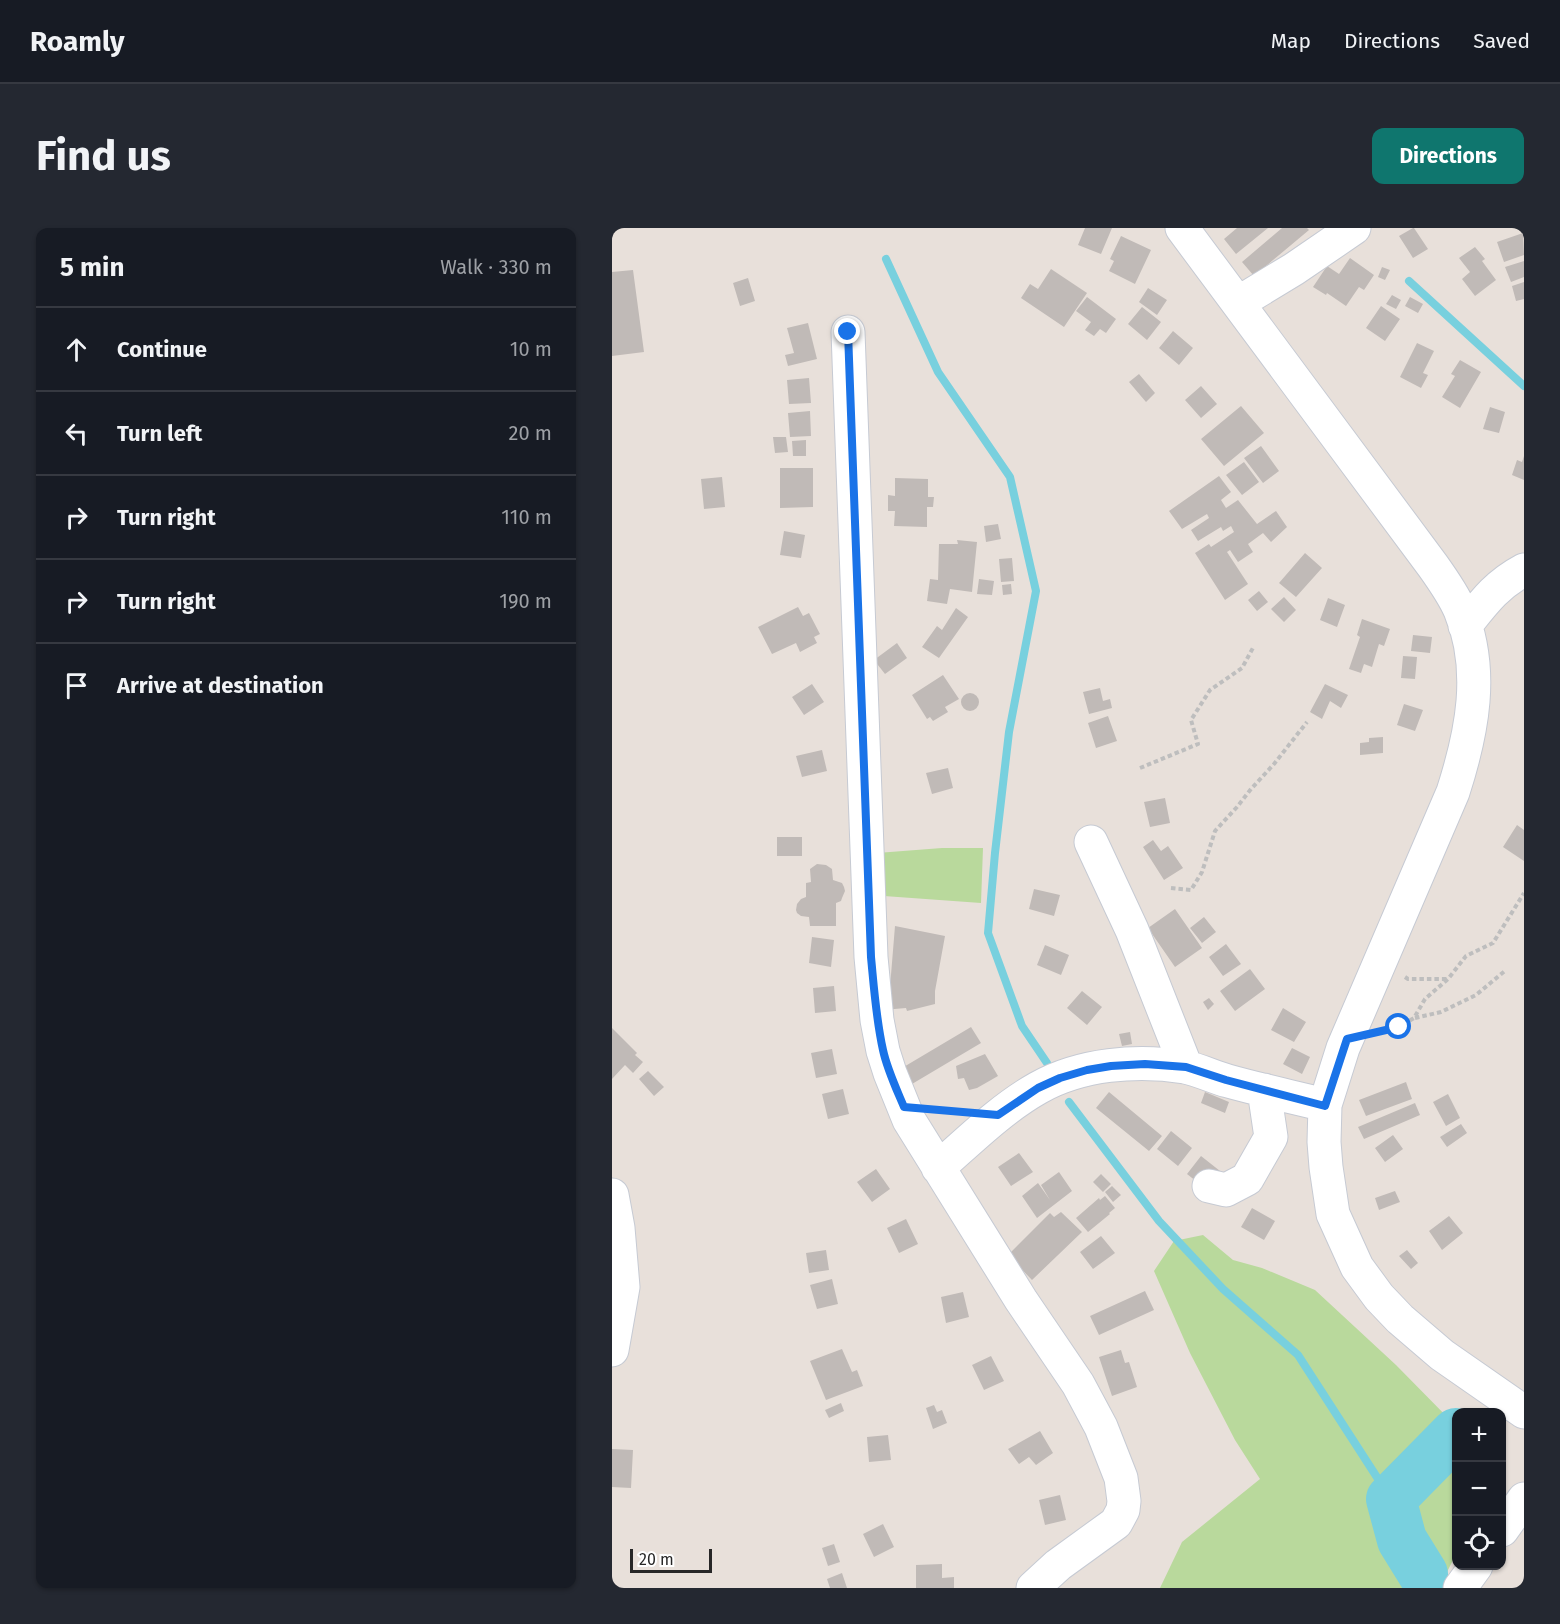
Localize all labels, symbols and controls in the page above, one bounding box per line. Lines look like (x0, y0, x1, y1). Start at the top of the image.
text: Roamly (30, 25, 124, 58)
text: Map (1271, 28, 1311, 54)
text: Directions (1344, 28, 1440, 54)
text: Saved (1473, 28, 1530, 54)
button: Directions (1372, 128, 1524, 184)
text: Find us (36, 131, 171, 181)
text: 5 min (60, 252, 124, 283)
text: Walk · 330 m (440, 255, 552, 279)
route end (834, 318, 860, 344)
icon: ahead (60, 333, 93, 366)
text: Continue (117, 336, 207, 363)
text: 10 m (510, 337, 552, 361)
icon: left (60, 417, 93, 450)
text: Turn left (117, 420, 202, 447)
text: 20 m (509, 421, 552, 445)
icon: right (60, 501, 93, 534)
text: Turn right (117, 504, 216, 531)
text: 110 m (501, 505, 552, 529)
icon: right (60, 585, 93, 618)
text: Turn right (117, 588, 216, 615)
text: 190 m (499, 589, 552, 613)
icon: arrive (60, 669, 93, 702)
text: Arrive at destination (117, 672, 324, 699)
route start (1385, 1013, 1411, 1039)
map controls (1452, 1408, 1506, 1570)
button: + (1452, 1408, 1506, 1462)
button: − (1452, 1462, 1506, 1516)
button: locate (1452, 1516, 1506, 1570)
scale bar (630, 1546, 712, 1574)
text: 20 m (639, 1550, 674, 1569)

